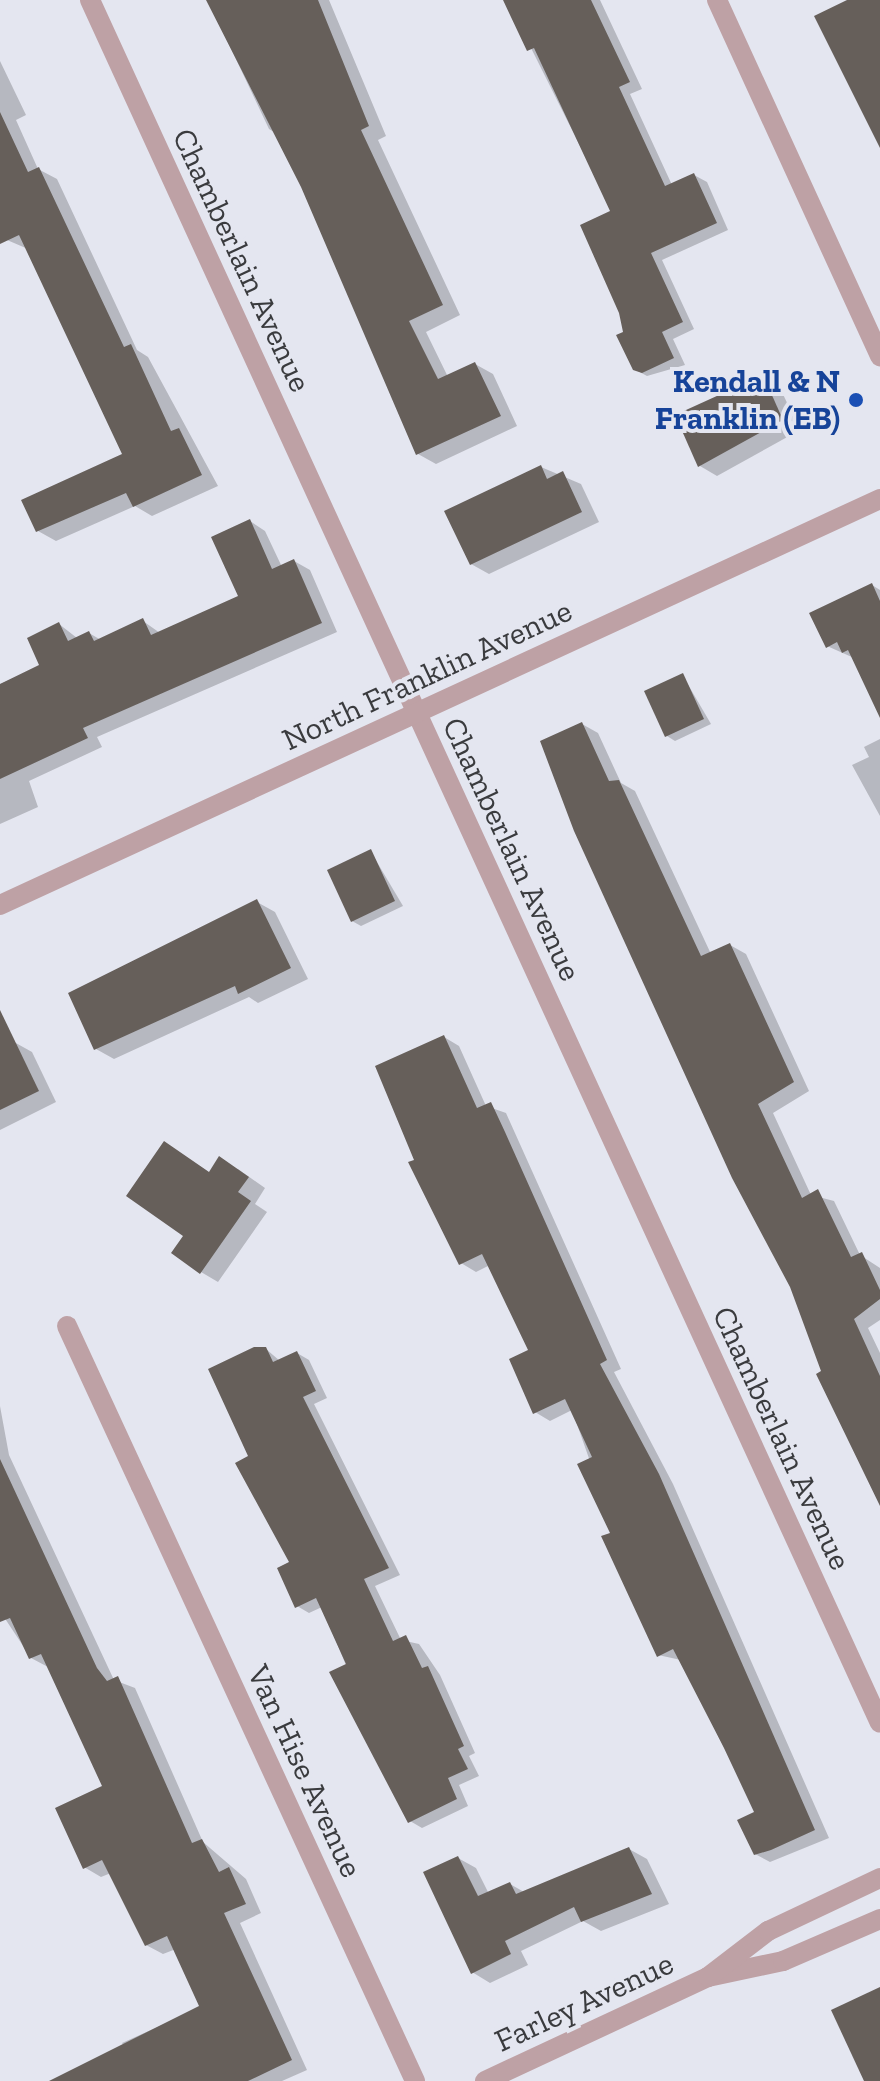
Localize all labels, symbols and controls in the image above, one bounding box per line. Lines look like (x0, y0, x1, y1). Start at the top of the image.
street label: Chamberlain Avenue (164, 122, 320, 398)
place label: Kendall & N Franklin (EB) (655, 363, 840, 438)
marker: Kendall & N Franklin (EB) (847, 391, 865, 409)
street label: North Franklin Avenue (276, 591, 578, 759)
street label: Chamberlain Avenue (434, 711, 590, 987)
street label: Chamberlain Avenue (704, 1300, 860, 1576)
street label: Van Hise Avenue (239, 1658, 371, 1884)
street label: Farley Avenue (488, 1944, 680, 2060)

